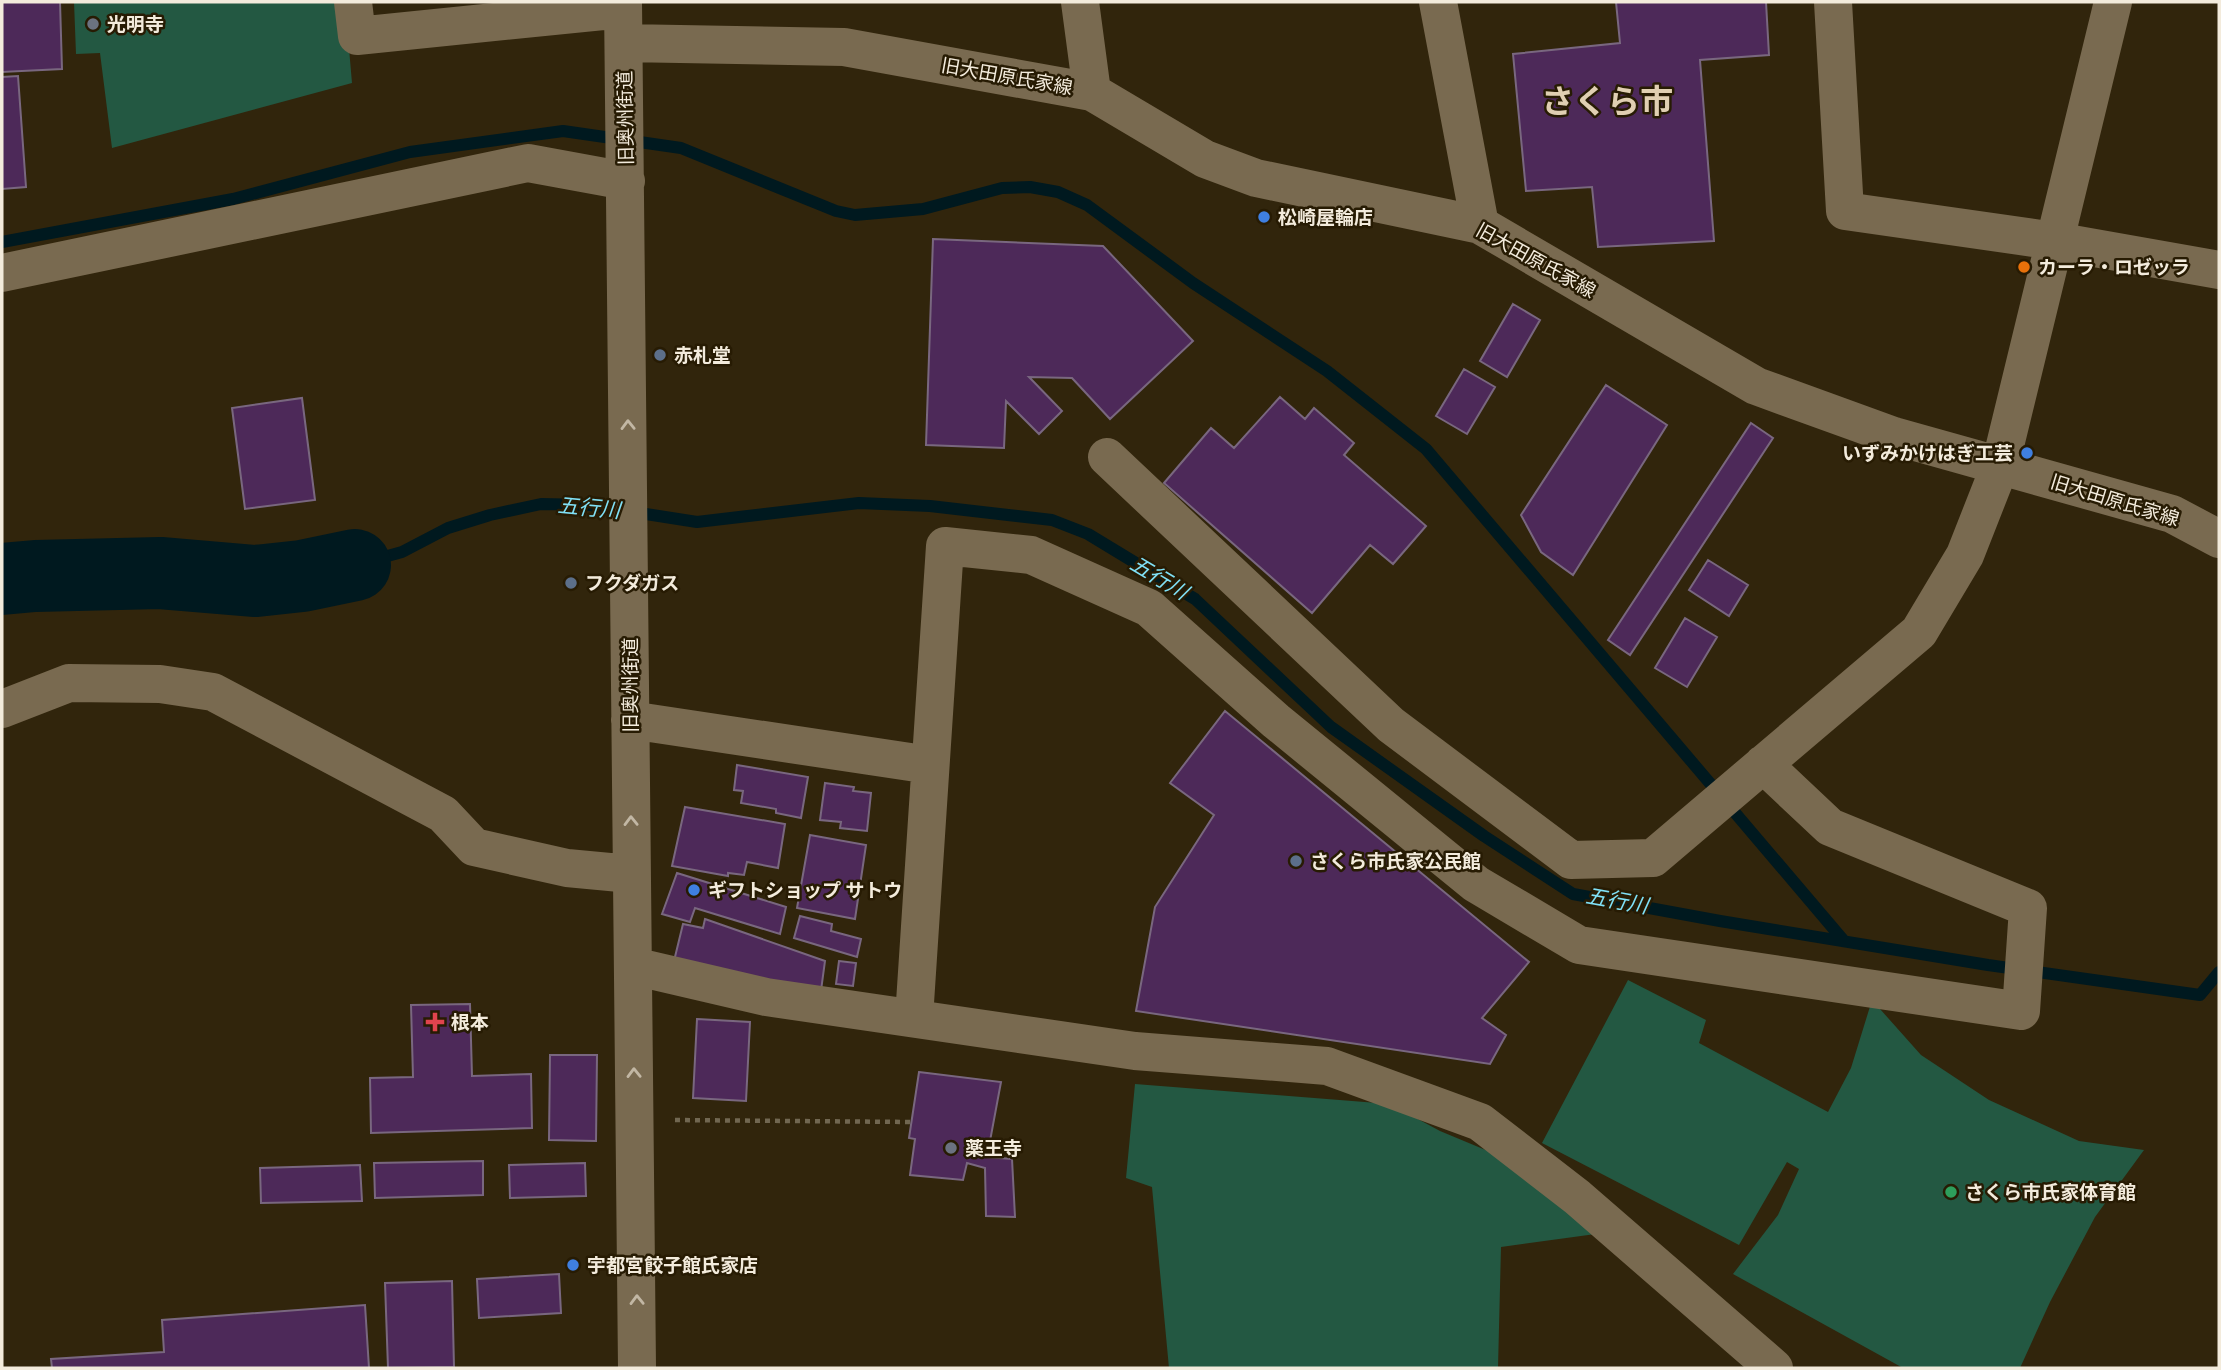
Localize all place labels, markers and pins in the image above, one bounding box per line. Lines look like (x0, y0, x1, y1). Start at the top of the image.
place label: 光明寺 (107, 9, 164, 38)
marker: 光明寺 (85, 16, 101, 32)
place label: 松崎屋輪店 (1278, 202, 1373, 231)
marker: 松崎屋輪店 (1256, 209, 1272, 225)
place label: カーラ・ロゼッラ (2038, 252, 2190, 281)
marker: カーラ・ロゼッラ (2016, 259, 2032, 275)
place label: 赤札堂 (674, 340, 731, 369)
marker: 赤札堂 (652, 347, 668, 363)
place label: いずみかけはぎ工芸 (1842, 438, 2013, 467)
marker: いずみかけはぎ工芸 (2019, 445, 2035, 461)
place label: フクダガス (585, 568, 679, 597)
marker: フクダガス (563, 575, 579, 591)
place label: さくら市氏家公民館 (1310, 846, 1481, 875)
marker: さくら市氏家公民館 (1288, 853, 1304, 869)
place label: ギフトショップ サトウ (708, 875, 902, 904)
marker: ギフトショップ サトウ (686, 882, 702, 898)
place label: 根本 (451, 1007, 489, 1036)
marker: 根本 (425, 1012, 445, 1032)
place label: 薬王寺 (965, 1133, 1022, 1162)
marker: 薬王寺 (943, 1140, 959, 1156)
place label: さくら市氏家体育館 (1965, 1177, 2136, 1206)
marker: さくら市氏家体育館 (1943, 1184, 1959, 1200)
place label: 宇都宮餃子館氏家店 (587, 1250, 758, 1279)
marker: 宇都宮餃子館氏家店 (565, 1257, 581, 1273)

